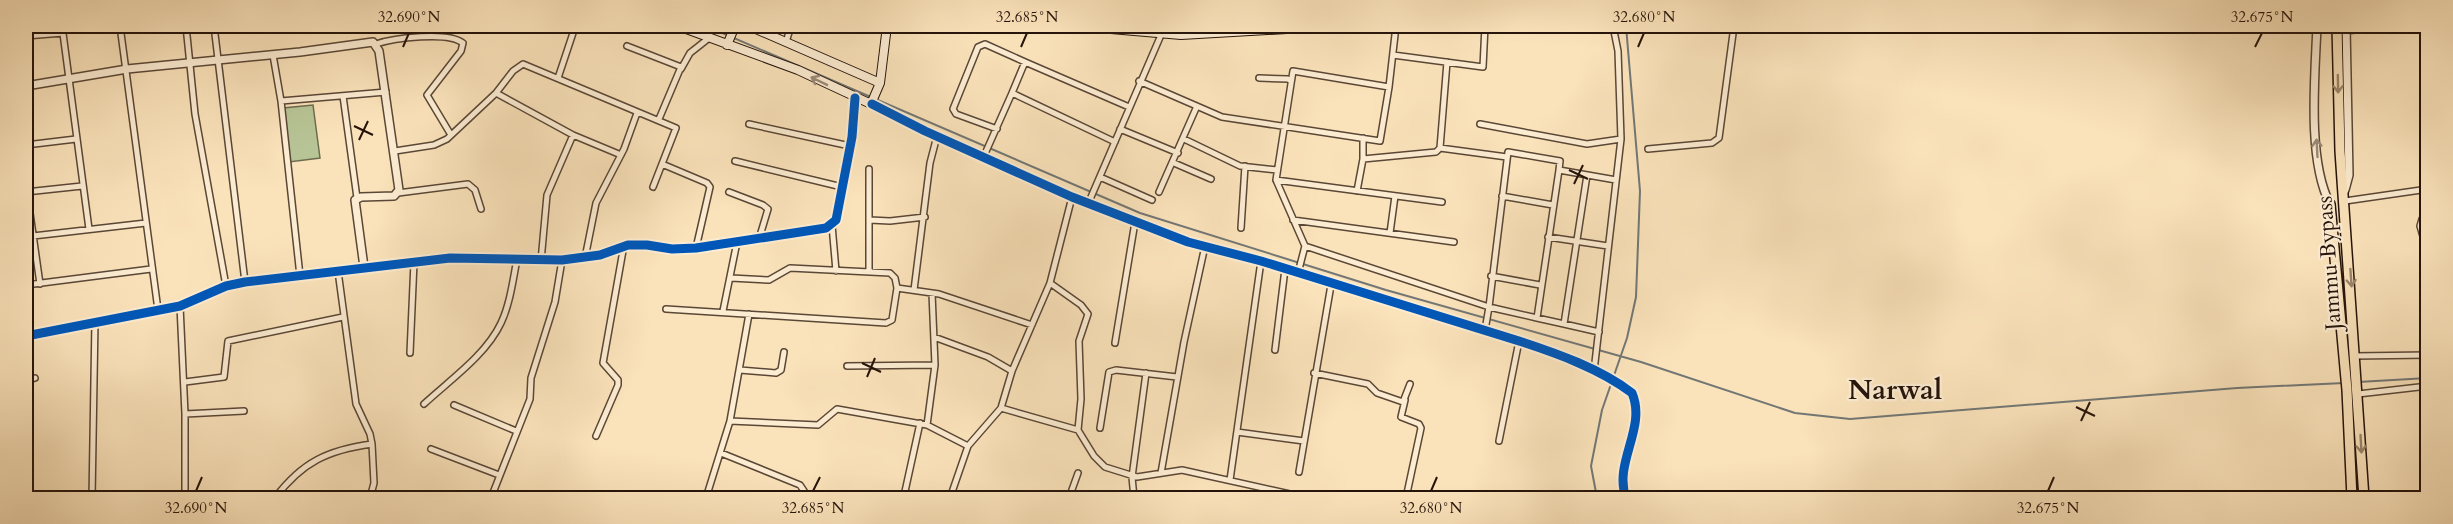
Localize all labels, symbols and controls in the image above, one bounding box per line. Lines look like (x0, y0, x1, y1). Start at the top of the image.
text: 32.690°N (378, 7, 441, 27)
text: 32.685°N (996, 7, 1059, 27)
text: 32.680°N (1613, 7, 1676, 27)
text: 32.675°N (2231, 7, 2294, 27)
one-way arrow (2332, 73, 2343, 93)
one-way arrow (811, 74, 829, 86)
one-way arrow (2311, 139, 2322, 159)
street label: Jammu Bypass (2309, 195, 2349, 334)
one-way arrow (2346, 268, 2357, 288)
district label: Narwal (1848, 371, 1942, 409)
one-way arrow (2356, 434, 2367, 453)
text: 32.690°N (165, 498, 228, 518)
text: 32.685°N (782, 498, 845, 518)
text: 32.680°N (1400, 498, 1463, 518)
text: 32.675°N (2017, 498, 2080, 518)

